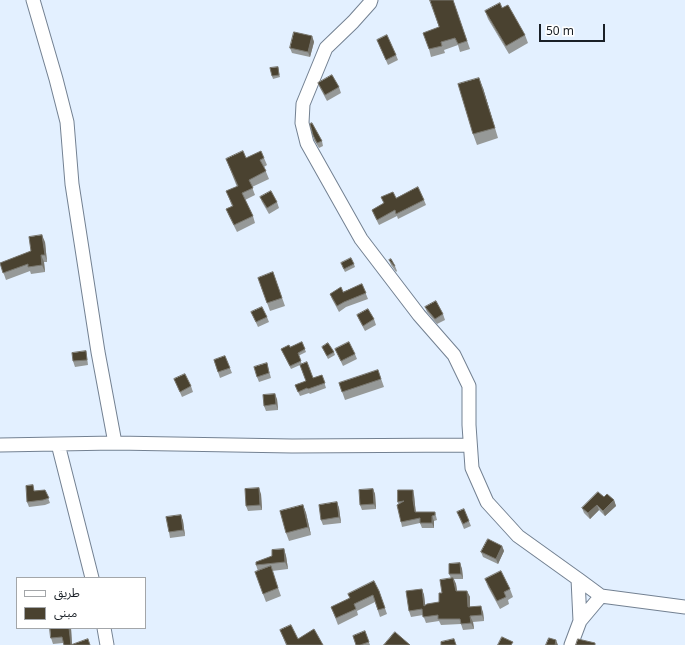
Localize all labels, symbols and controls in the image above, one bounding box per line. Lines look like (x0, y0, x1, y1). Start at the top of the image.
scale bar (541, 16, 607, 42)
text: 50 m (546, 22, 574, 39)
legend (16, 577, 146, 629)
text: طريق (54, 584, 80, 601)
text: مبنى (54, 604, 77, 621)

